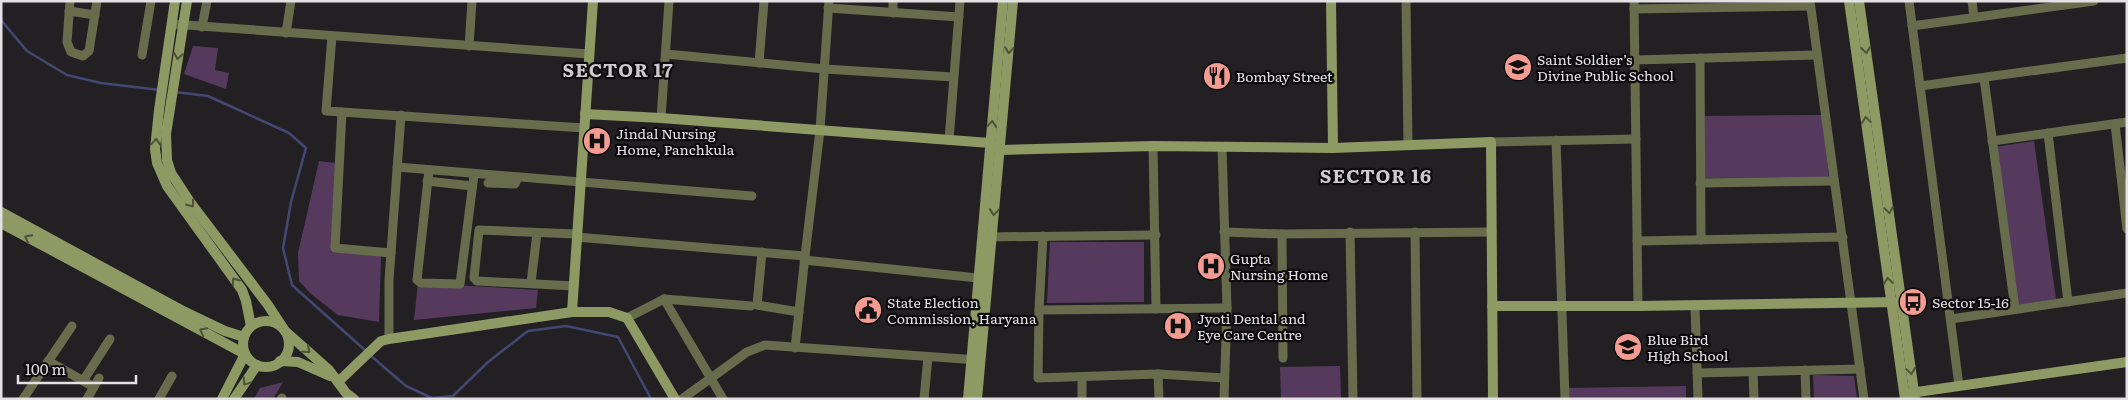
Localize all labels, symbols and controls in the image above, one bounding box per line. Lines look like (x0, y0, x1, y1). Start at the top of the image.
one-way arrow (1004, 46, 1015, 54)
one-way arrow (1860, 46, 1871, 54)
place label: Saint Soldier’s Divine Public School (1537, 49, 1674, 85)
one-way arrow (173, 52, 183, 61)
school or university icon: Saint Soldier’s Divine Public School (1503, 52, 1533, 82)
district label: SECTOR 17 (563, 55, 673, 83)
restaurant icon: Bombay Street (1202, 61, 1232, 91)
place label: Bombay Street (1236, 66, 1333, 86)
one-way arrow (1861, 116, 1872, 124)
one-way arrow (986, 119, 997, 127)
place label: Jindal Nursing Home, Panchkula (616, 123, 735, 159)
hospital icon: Jindal Nursing Home, Panchkula (582, 126, 612, 156)
one-way arrow (151, 138, 162, 146)
district label: SECTOR 16 (1320, 161, 1432, 189)
one-way arrow (185, 198, 194, 208)
one-way arrow (1883, 206, 1893, 215)
one-way arrow (989, 208, 1000, 216)
one-way arrow (25, 234, 34, 244)
place label: Gupta Nursing Home (1230, 248, 1328, 284)
hospital icon: Gupta Nursing Home (1196, 251, 1226, 281)
one-way arrow (232, 277, 241, 287)
one-way arrow (1884, 277, 1894, 285)
bus stop icon: Sector 15-16 (1898, 287, 1928, 317)
place label: State Election Commission, Haryana (887, 292, 1037, 328)
place label: Sector 15-16 (1932, 292, 2009, 312)
public building icon: State Election Commission, Haryana (853, 295, 883, 325)
place label: Jyoti Dental and Eye Care Centre (1197, 308, 1306, 344)
hospital icon: Jyoti Dental and Eye Care Centre (1163, 311, 1193, 341)
one-way arrow (199, 328, 208, 338)
place label: Blue Bird High School (1647, 329, 1729, 365)
school or university icon: Blue Bird High School (1613, 332, 1643, 362)
one-way arrow (301, 344, 310, 353)
scale bar (18, 352, 135, 384)
text: 100 m (25, 357, 66, 380)
one-way arrow (1906, 367, 1916, 376)
one-way arrow (243, 376, 252, 386)

